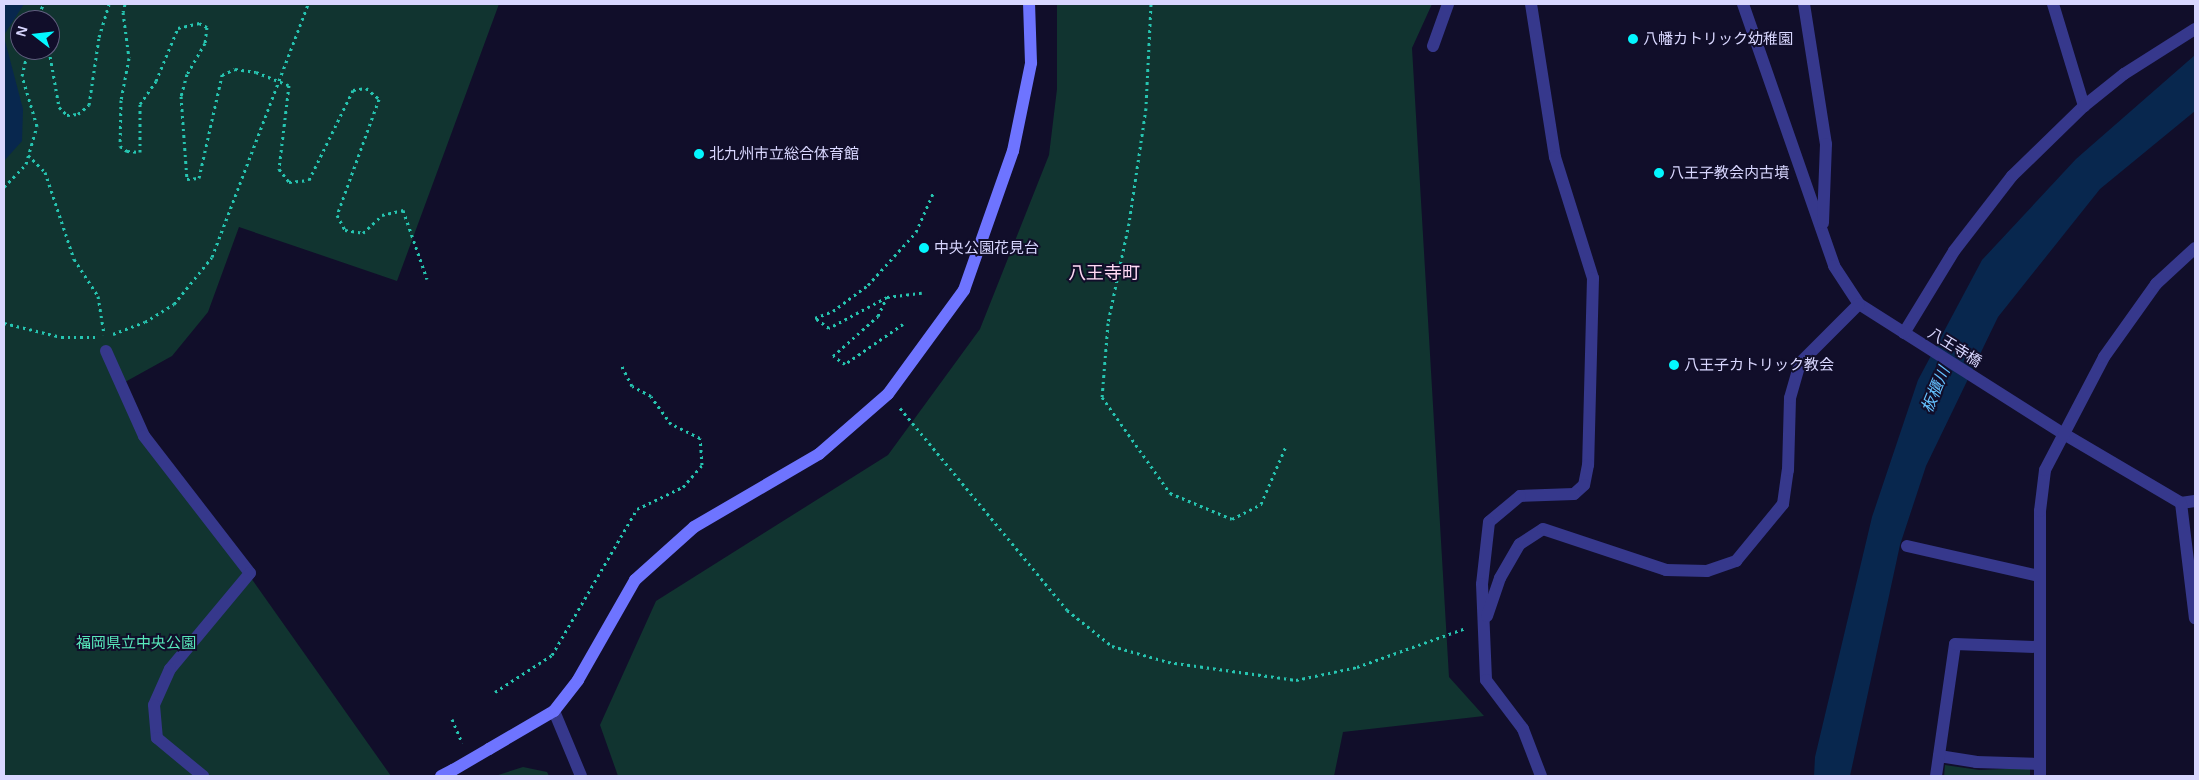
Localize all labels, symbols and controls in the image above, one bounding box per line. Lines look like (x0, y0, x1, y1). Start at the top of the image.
north arrow (10, 10, 60, 60)
text: N (12, 24, 31, 38)
place label: 八幡カトリック幼稚園 (1643, 30, 1793, 48)
marker: 八幡カトリック幼稚園 (1627, 33, 1639, 45)
place label: 北九州市立総合体育館 (709, 145, 859, 163)
marker: 北九州市立総合体育館 (693, 148, 705, 160)
place label: 八王子教会内古墳 (1669, 164, 1789, 182)
marker: 八王子教会内古墳 (1653, 167, 1665, 179)
place label: 中央公園花見台 (934, 239, 1039, 257)
marker: 中央公園花見台 (918, 242, 930, 254)
district label: 八王寺町 (1068, 262, 1140, 284)
street label: 八王寺橋 (1925, 323, 1985, 371)
place label: 八王子カトリック教会 (1684, 356, 1834, 374)
marker: 八王子カトリック教会 (1668, 359, 1680, 371)
water label: 板櫃川 (1918, 364, 1954, 416)
park label: 福岡県立中央公園 (76, 634, 196, 652)

